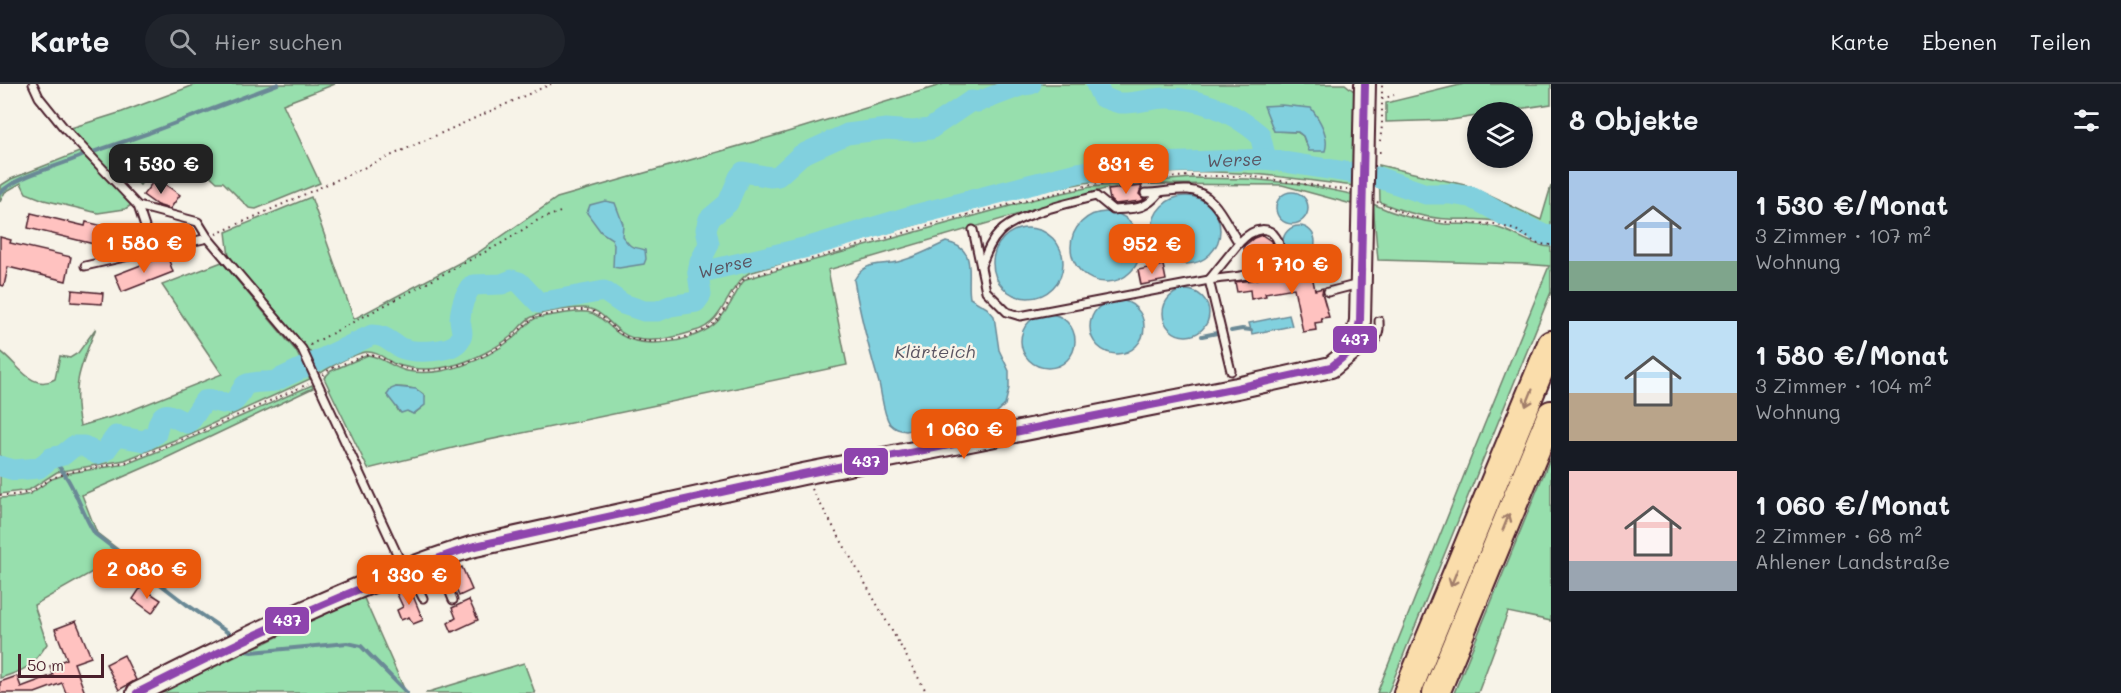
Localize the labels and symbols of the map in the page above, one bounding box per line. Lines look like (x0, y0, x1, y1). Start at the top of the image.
pin: 1 530 € (106, 144, 216, 195)
pin: 831 € (1084, 144, 1168, 195)
water label: Werse (1206, 146, 1263, 172)
pin: 1 580 € (89, 223, 199, 274)
pin: 952 € (1110, 224, 1194, 275)
pin: 1 710 € (1237, 244, 1347, 295)
water label: Werse (695, 247, 755, 284)
line badge: 437 (1332, 325, 1378, 354)
text: 437 (1341, 328, 1369, 349)
water label: Klärteich (895, 339, 976, 363)
one-way arrow (1523, 388, 1534, 407)
pin: 1 060 € (909, 409, 1019, 460)
line badge: 437 (843, 447, 889, 476)
text: 437 (852, 450, 880, 471)
one-way arrow (1501, 514, 1512, 532)
pin: 2 080 € (92, 549, 202, 600)
pin: 1 330 € (354, 555, 464, 606)
one-way arrow (1448, 569, 1459, 587)
line badge: 437 (264, 606, 310, 635)
text: 437 (273, 609, 301, 630)
scale bar (18, 651, 104, 678)

